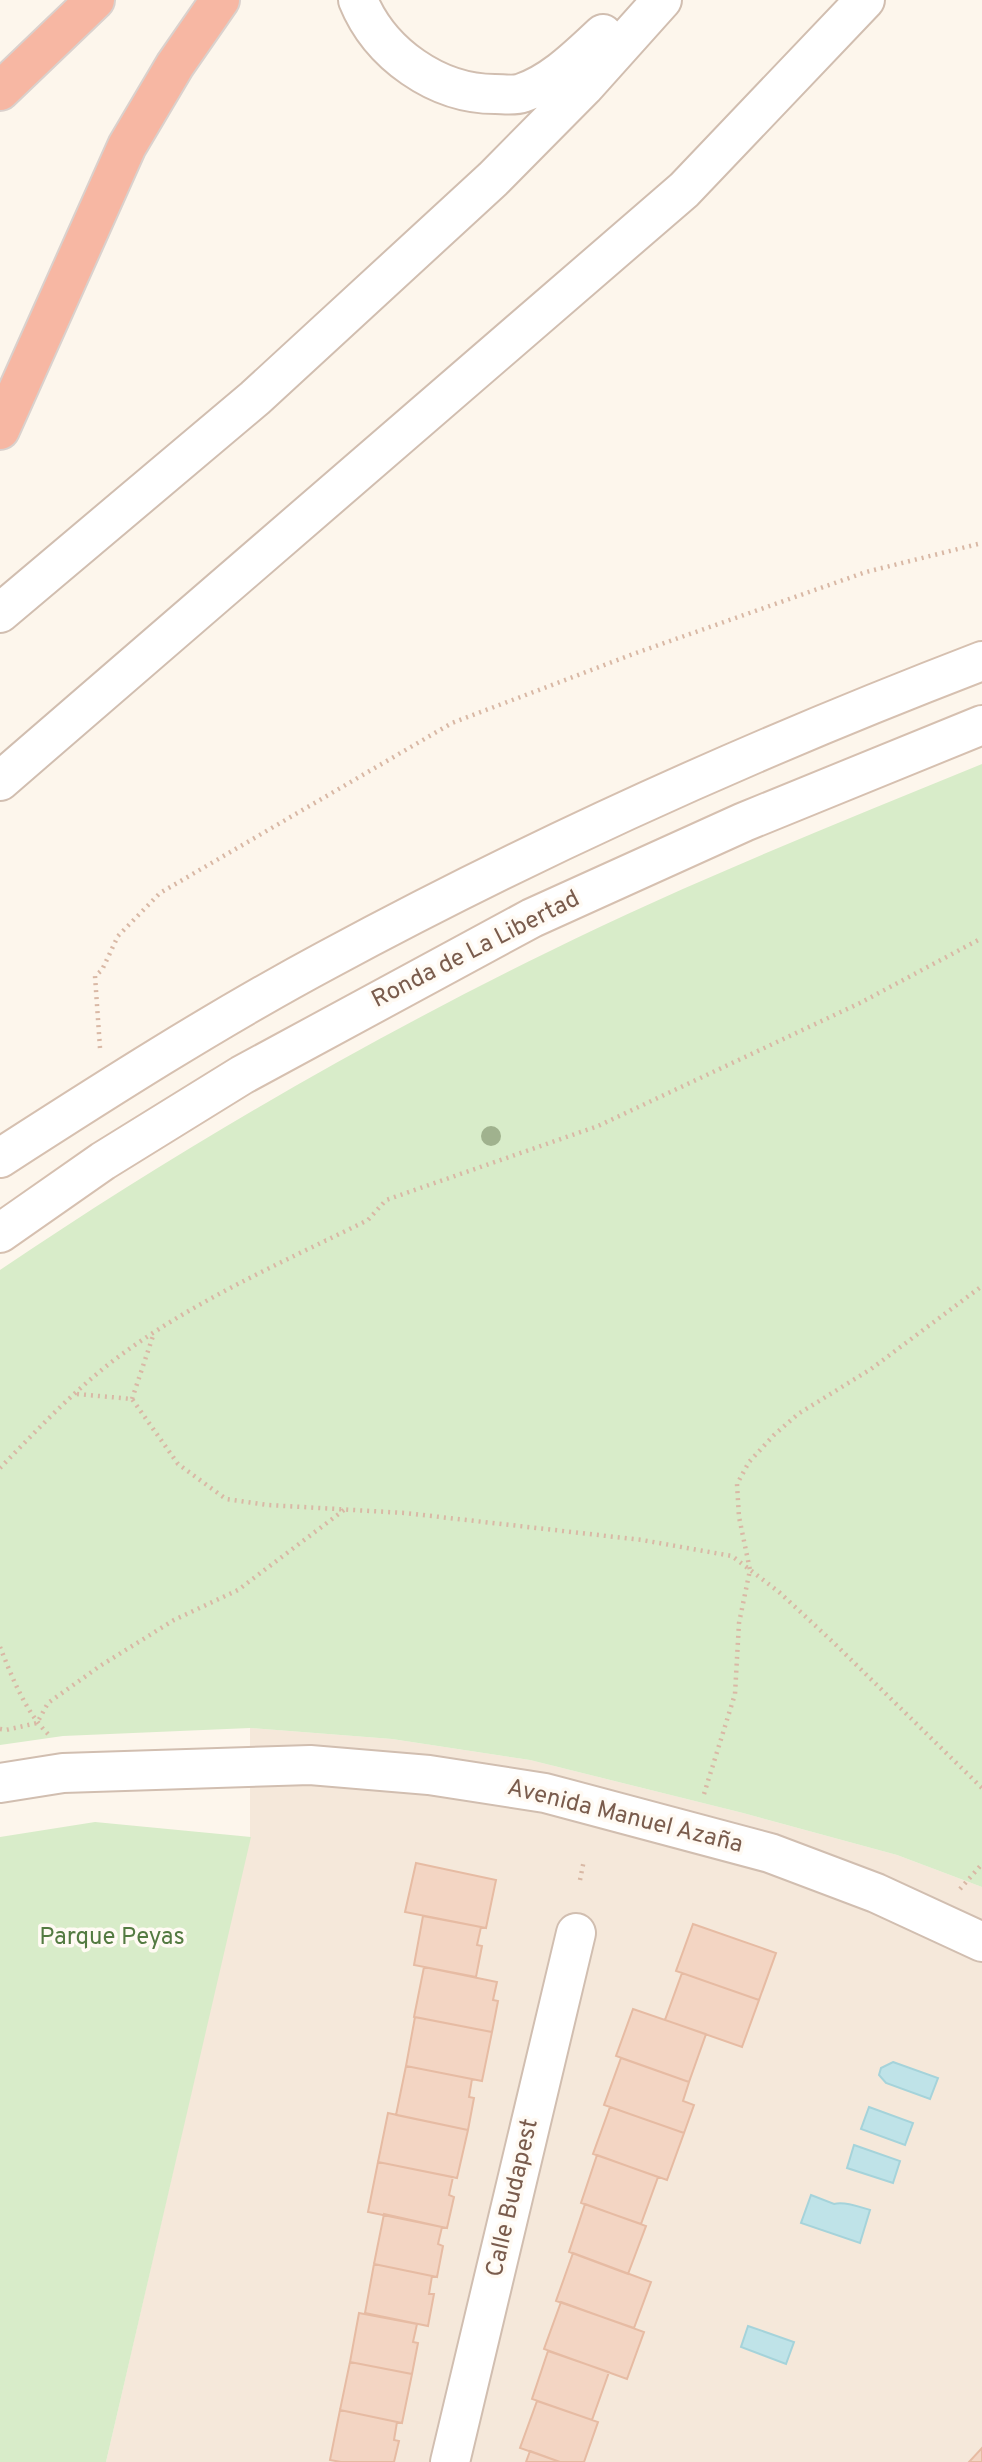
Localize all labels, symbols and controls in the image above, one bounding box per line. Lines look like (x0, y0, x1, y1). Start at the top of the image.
street label: Ronda de La Libertad (367, 885, 585, 1015)
street label: Avenida Manuel Azaña (504, 1773, 746, 1861)
park label: Parque Peyas (39, 1923, 185, 1953)
street label: Calle Budapest (480, 2116, 546, 2280)

